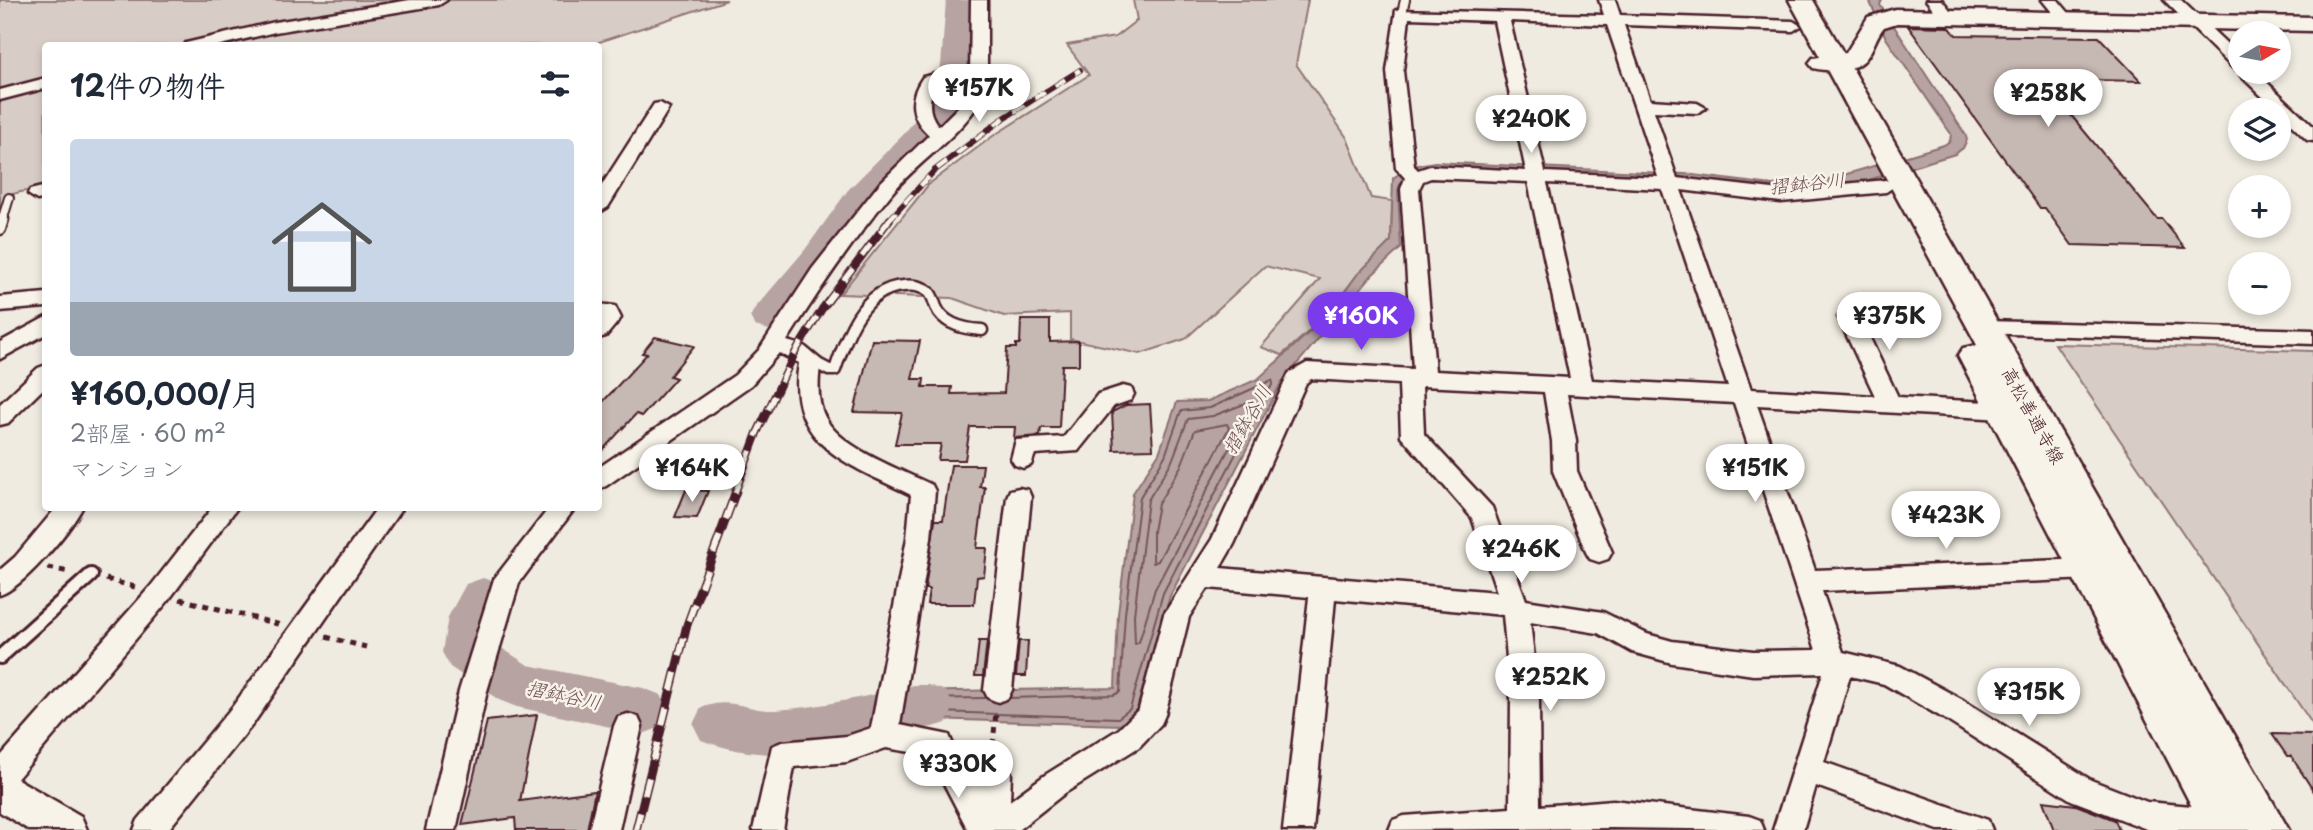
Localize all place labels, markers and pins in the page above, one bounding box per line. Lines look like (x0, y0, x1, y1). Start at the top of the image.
pin: ¥157K (930, 64, 1028, 124)
pin: ¥258K (1999, 69, 2097, 129)
pin: ¥240K (1482, 96, 1580, 155)
pin: ¥160K (1312, 292, 1410, 352)
pin: ¥375K (1840, 292, 1938, 352)
pin: ¥164K (643, 444, 741, 504)
pin: ¥151K (1706, 444, 1804, 504)
pin: ¥423K (1897, 491, 1995, 551)
pin: ¥246K (1472, 526, 1570, 585)
pin: ¥252K (1501, 654, 1599, 713)
pin: ¥315K (1980, 668, 2078, 728)
pin: ¥330K (909, 740, 1007, 800)

